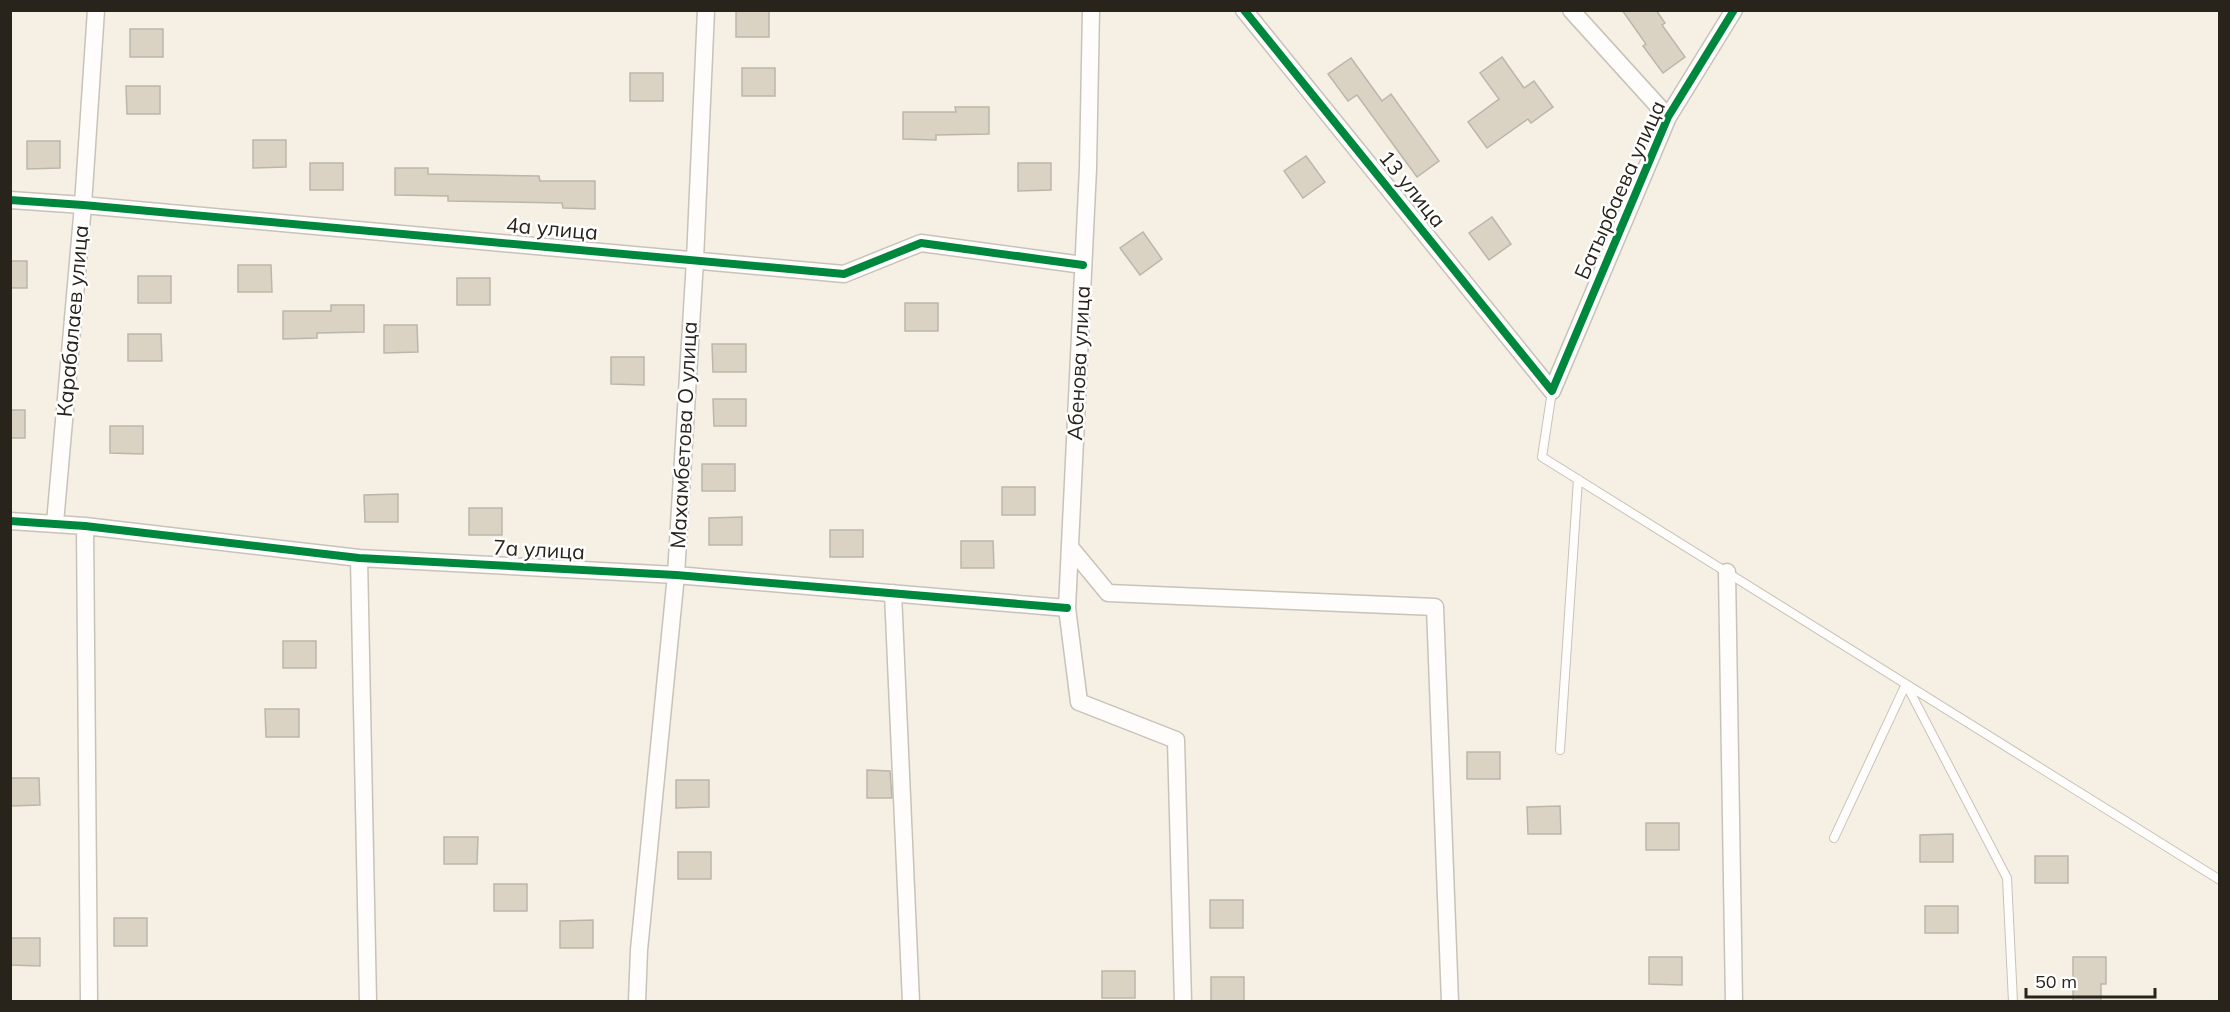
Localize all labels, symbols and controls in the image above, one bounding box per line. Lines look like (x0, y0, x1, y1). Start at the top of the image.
street label: Батырбаева улица (1568, 96, 1670, 283)
street label: 13 улица (1374, 144, 1452, 232)
street label: 4а улица (505, 211, 599, 245)
street label: Карабалаев улица (51, 224, 93, 418)
street label: Абенова улица (1061, 285, 1095, 441)
street label: Махамбетова О улица (664, 321, 702, 549)
street label: 7а улица (492, 534, 586, 564)
scale bar (2026, 961, 2155, 999)
text: 50 m (2035, 970, 2077, 993)

